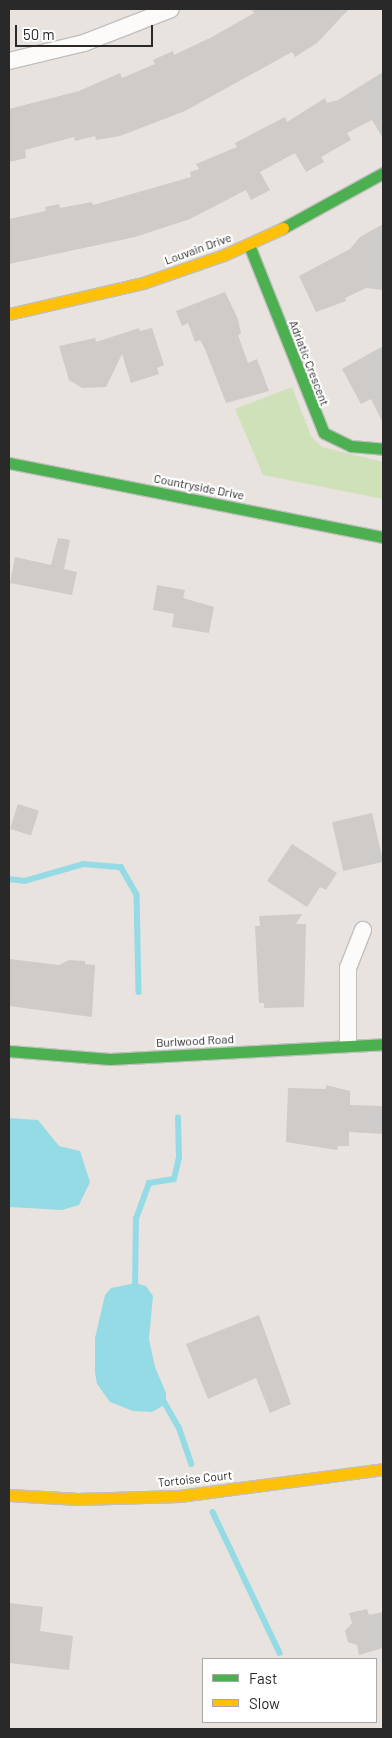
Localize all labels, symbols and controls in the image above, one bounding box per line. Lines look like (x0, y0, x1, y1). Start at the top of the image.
scale bar (18, 15, 155, 47)
text: 50 m (23, 25, 55, 43)
street label: Louvain Drive (163, 230, 233, 268)
street label: Adriatic Crescent (286, 318, 332, 408)
street label: Countryside Drive (153, 471, 245, 503)
street label: Burlwood Road (156, 1032, 234, 1050)
street label: Tortoise Court (157, 1468, 233, 1490)
legend (202, 1658, 377, 1723)
text: Fast (249, 1669, 277, 1687)
text: Slow (249, 1694, 280, 1712)

